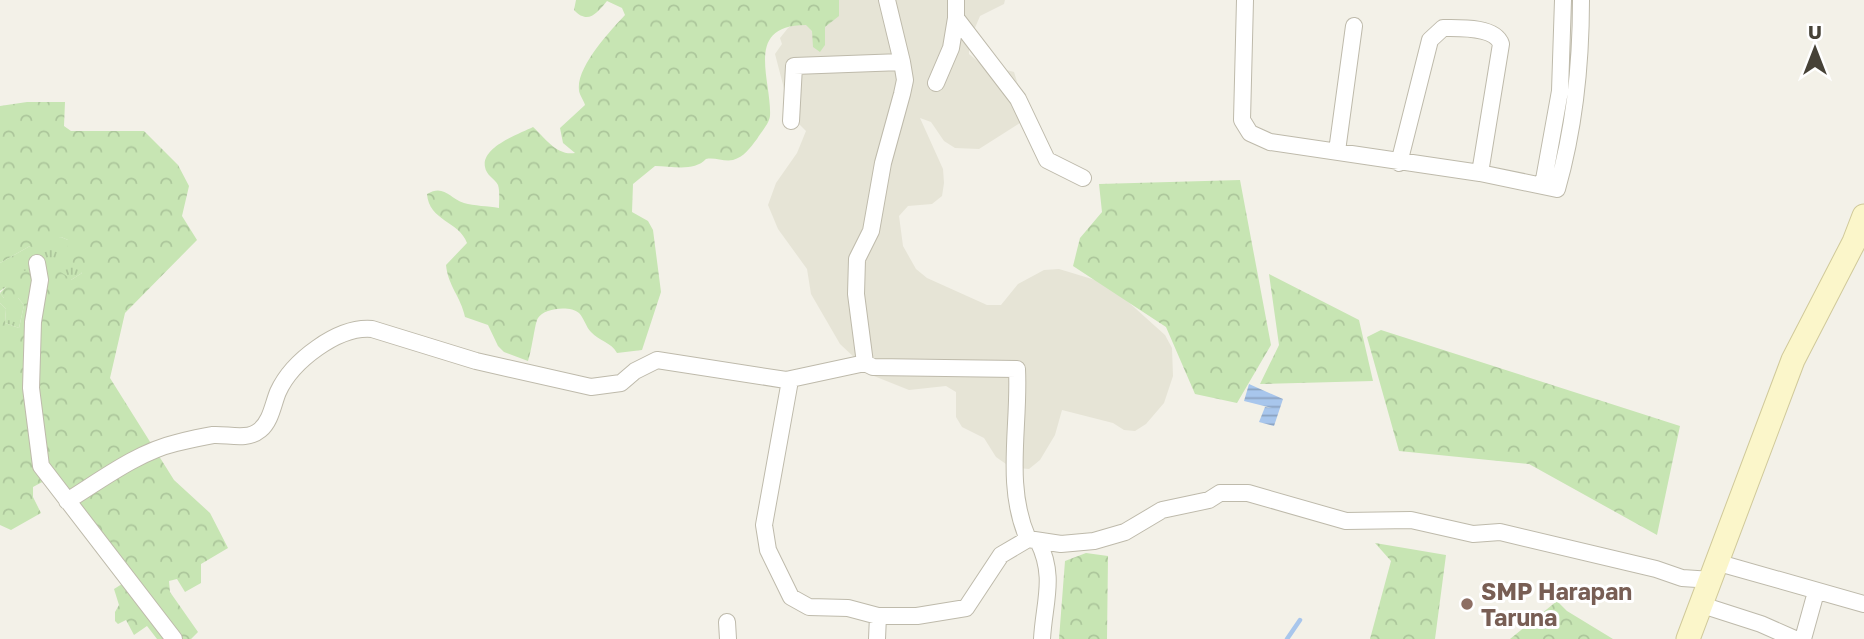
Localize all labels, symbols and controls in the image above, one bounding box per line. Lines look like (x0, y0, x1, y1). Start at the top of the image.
north arrow (1780, 14, 1850, 84)
text: U (1808, 20, 1822, 43)
place label: SMP Harapan Taruna (1481, 577, 1632, 631)
marker: SMP Harapan Taruna (1459, 596, 1475, 612)

